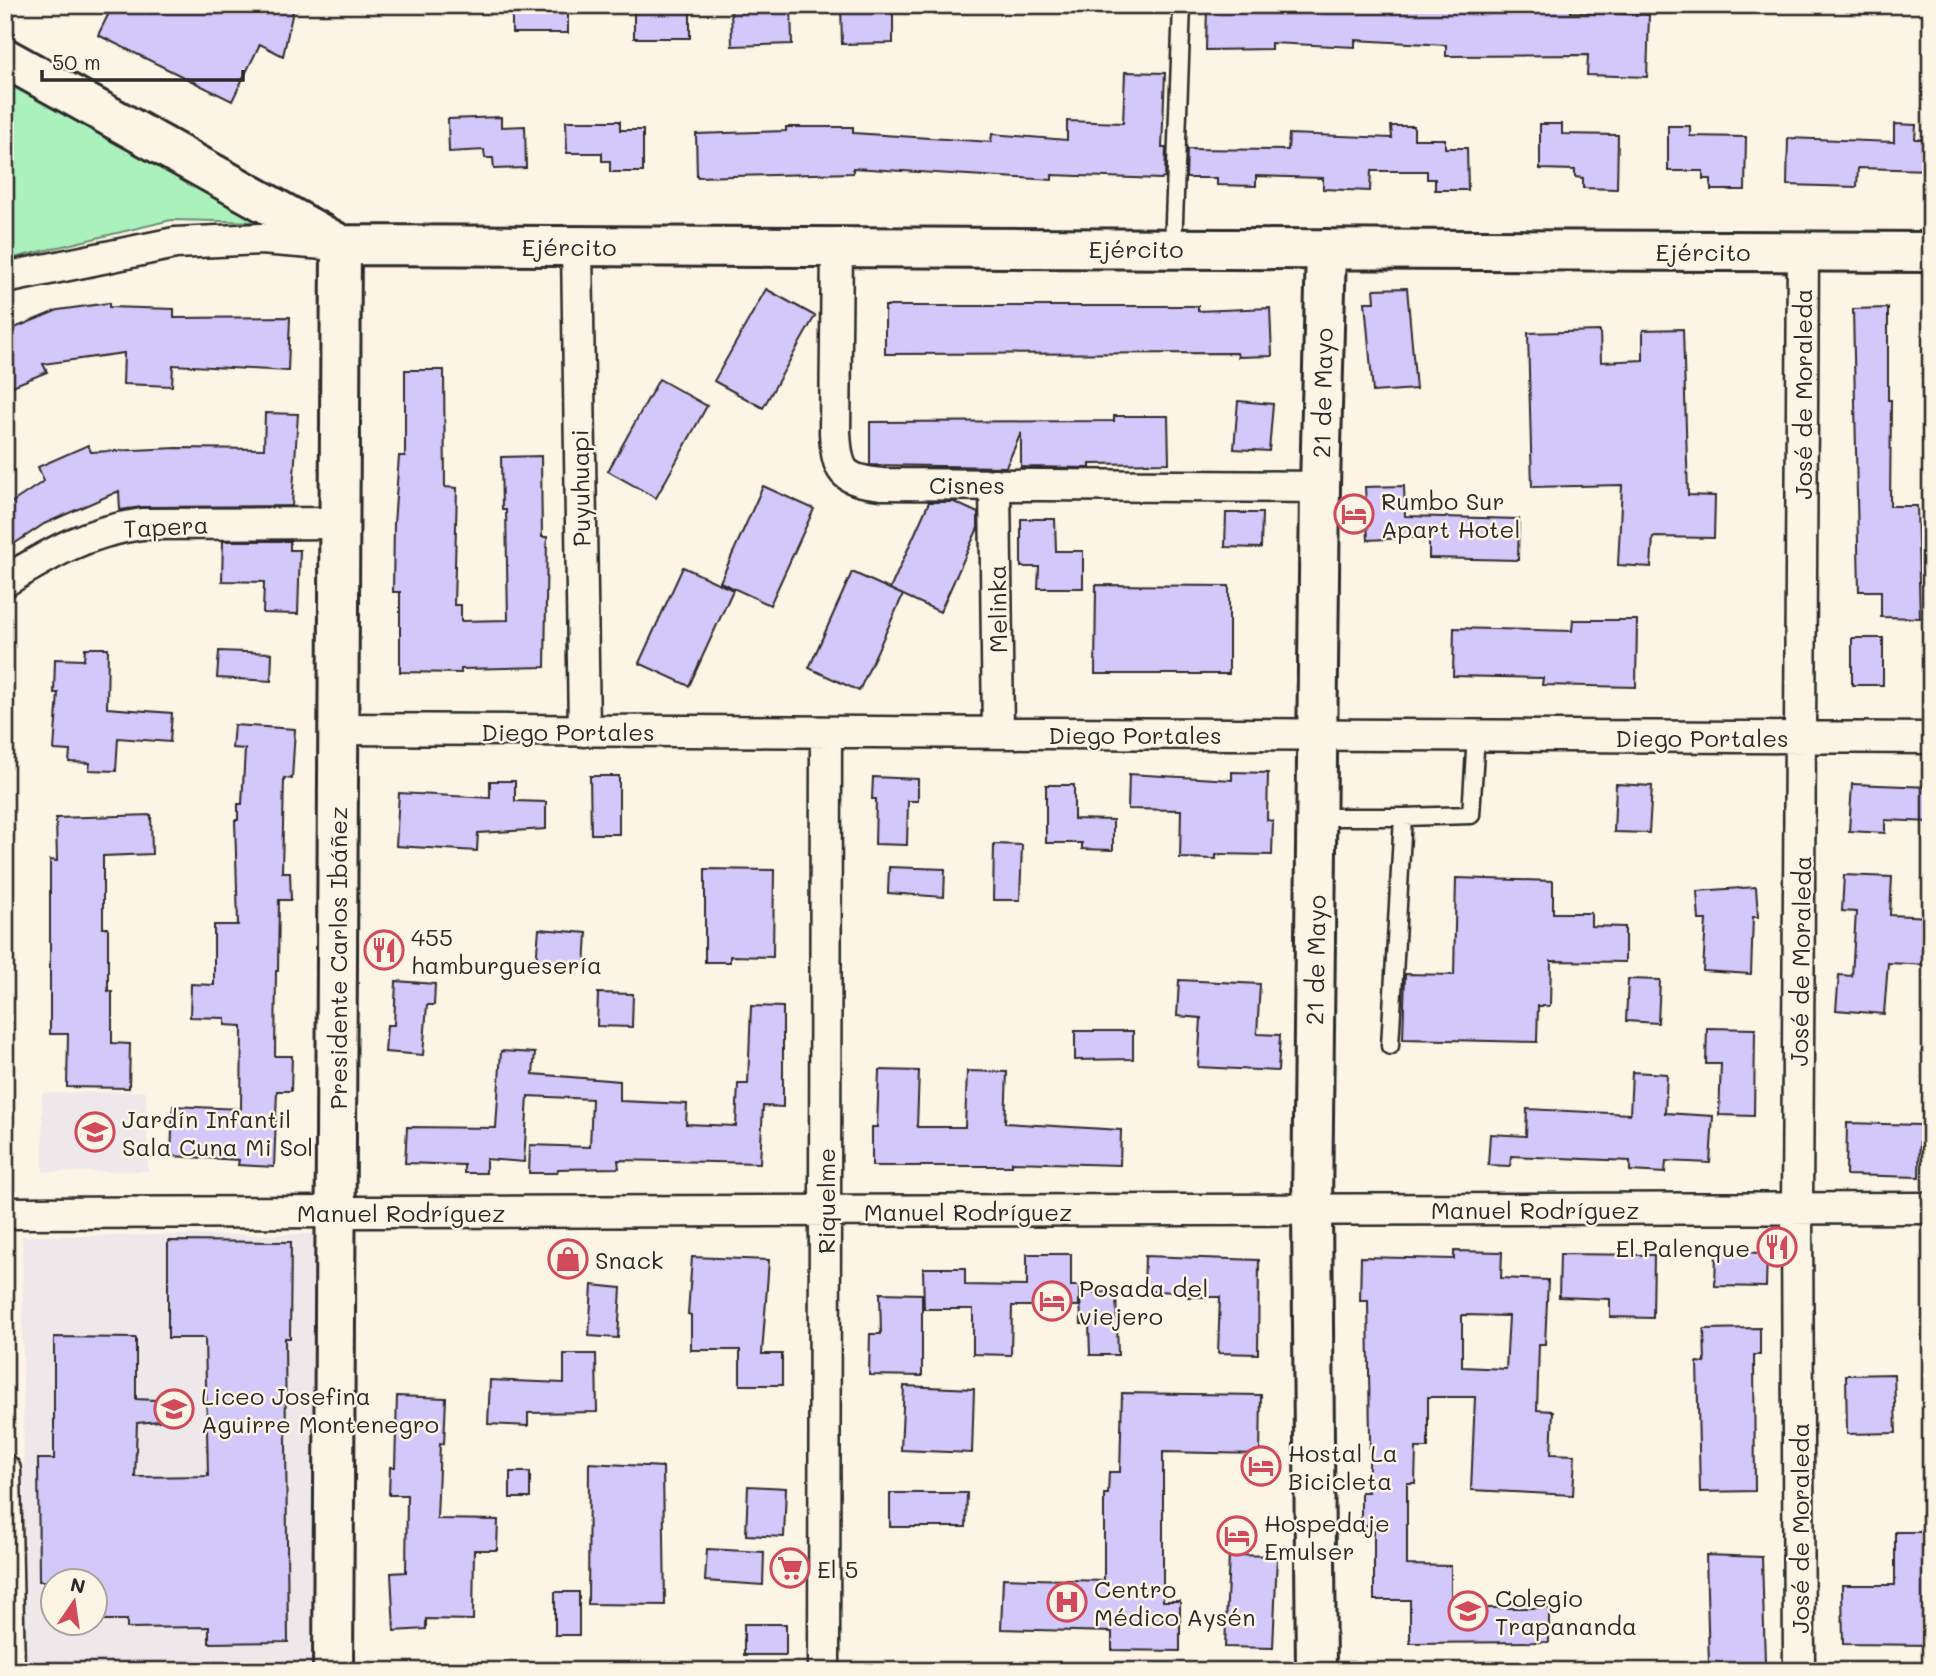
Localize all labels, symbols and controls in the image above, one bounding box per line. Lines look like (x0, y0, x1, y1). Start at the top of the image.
scale bar (42, 38, 243, 82)
text: 50 m (52, 48, 101, 75)
street label: Ejército (522, 231, 616, 262)
street label: Ejército (1089, 233, 1183, 264)
street label: Ejército (1656, 236, 1750, 267)
street label: José de Moraleda (1787, 289, 1818, 499)
street label: 21 de Mayo (1305, 328, 1339, 458)
street label: Puyuhuapi (563, 429, 597, 547)
street label: Cisnes (929, 469, 1005, 500)
place label: Rumbo Sur Apart Hotel (1381, 485, 1520, 544)
hotel icon: Rumbo Sur Apart Hotel (1333, 493, 1375, 535)
street label: Tapera (123, 508, 209, 544)
street label: Melinka (981, 565, 1013, 653)
street label: Diego Portales (481, 716, 655, 747)
street label: Diego Portales (1048, 719, 1222, 750)
street label: Diego Portales (1615, 722, 1789, 753)
street label: Presidente Carlos Ibáñez (322, 806, 353, 1110)
street label: José de Moraleda (1783, 855, 1817, 1067)
street label: 21 de Mayo (1298, 895, 1332, 1025)
place label: 455 hamburguesería (411, 921, 602, 980)
restaurant icon: 455 hamburguesería (363, 929, 405, 971)
place label: Jardín Infantil Sala Cuna Mi Sol (122, 1103, 313, 1162)
school or university icon: Jardín Infantil Sala Cuna Mi Sol (74, 1111, 116, 1153)
street label: Riquelme (810, 1148, 841, 1254)
street label: Manuel Rodríguez (1431, 1194, 1639, 1225)
street label: Manuel Rodríguez (864, 1196, 1072, 1227)
street label: Manuel Rodríguez (297, 1197, 505, 1228)
restaurant icon: El Palenque (1756, 1226, 1798, 1268)
place label: El Palenque (1615, 1232, 1750, 1263)
shop icon: Snack (547, 1238, 589, 1280)
place label: Snack (595, 1244, 664, 1275)
place label: Posada del viejero (1079, 1272, 1208, 1331)
hotel icon: Posada del viejero (1031, 1280, 1073, 1322)
place label: Liceo Josefina Aguirre Montenegro (201, 1380, 439, 1439)
school or university icon: Liceo Josefina Aguirre Montenegro (153, 1388, 195, 1430)
street label: José de Moraleda (1784, 1423, 1815, 1633)
place label: Hostal La Bicicleta (1288, 1437, 1398, 1496)
hotel icon: Hostal La Bicicleta (1240, 1445, 1282, 1487)
place label: Hospedaje Emulser (1264, 1507, 1390, 1566)
hotel icon: Hospedaje Emulser (1216, 1515, 1258, 1557)
supermarket icon: El 5 (769, 1547, 811, 1589)
place label: El 5 (817, 1553, 858, 1584)
north arrow (38, 1568, 108, 1638)
text: N (68, 1571, 88, 1599)
place label: Centro Médico Aysén (1094, 1573, 1256, 1632)
hospital icon: Centro Médico Aysén (1046, 1581, 1088, 1623)
place label: Colegio Trapananda (1495, 1582, 1637, 1641)
school or university icon: Colegio Trapananda (1447, 1590, 1489, 1632)

